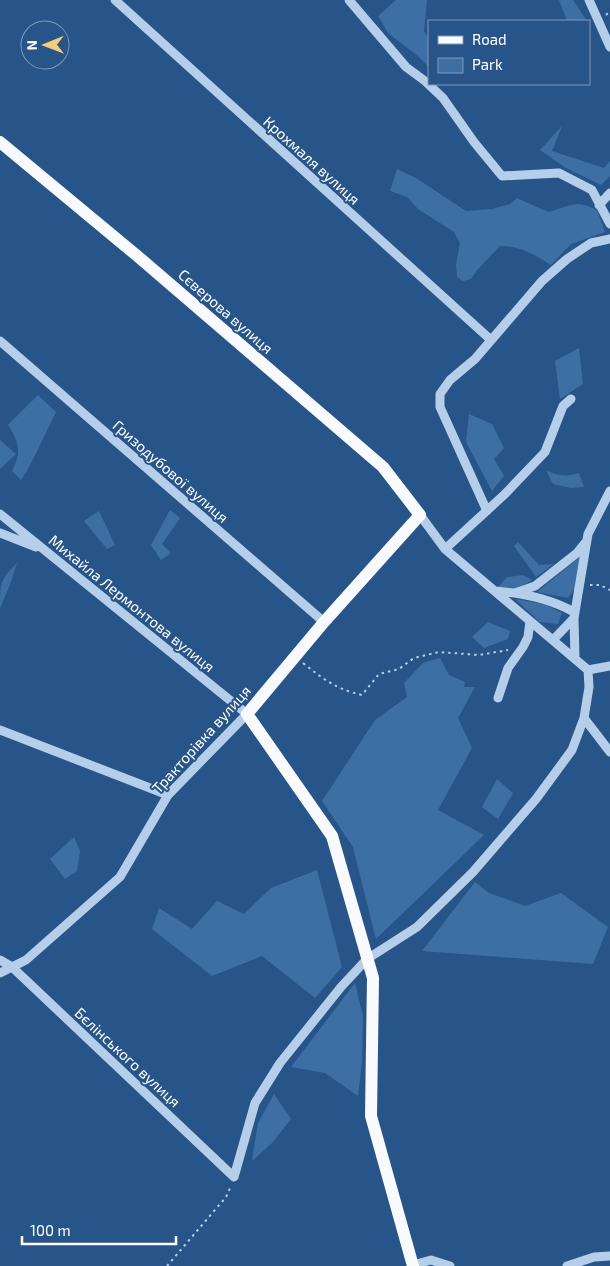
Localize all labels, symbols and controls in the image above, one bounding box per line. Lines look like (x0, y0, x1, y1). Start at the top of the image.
north arrow (20, 20, 70, 70)
legend (428, 20, 590, 85)
text: Road (472, 30, 507, 48)
text: N (23, 40, 40, 50)
text: Park (472, 55, 503, 73)
street label: Крохмаля вулиця (259, 112, 364, 209)
street label: Сєверова вулиця (174, 265, 277, 358)
street label: Гризодубової вулиця (109, 416, 233, 527)
street label: Михайла Лермонтова вулиця (45, 531, 218, 676)
street label: Тракторівка вулиця (148, 681, 255, 797)
street label: Бєлінського вулиця (71, 1003, 185, 1111)
scale bar (22, 1214, 176, 1246)
text: 100 m (30, 1221, 71, 1239)

